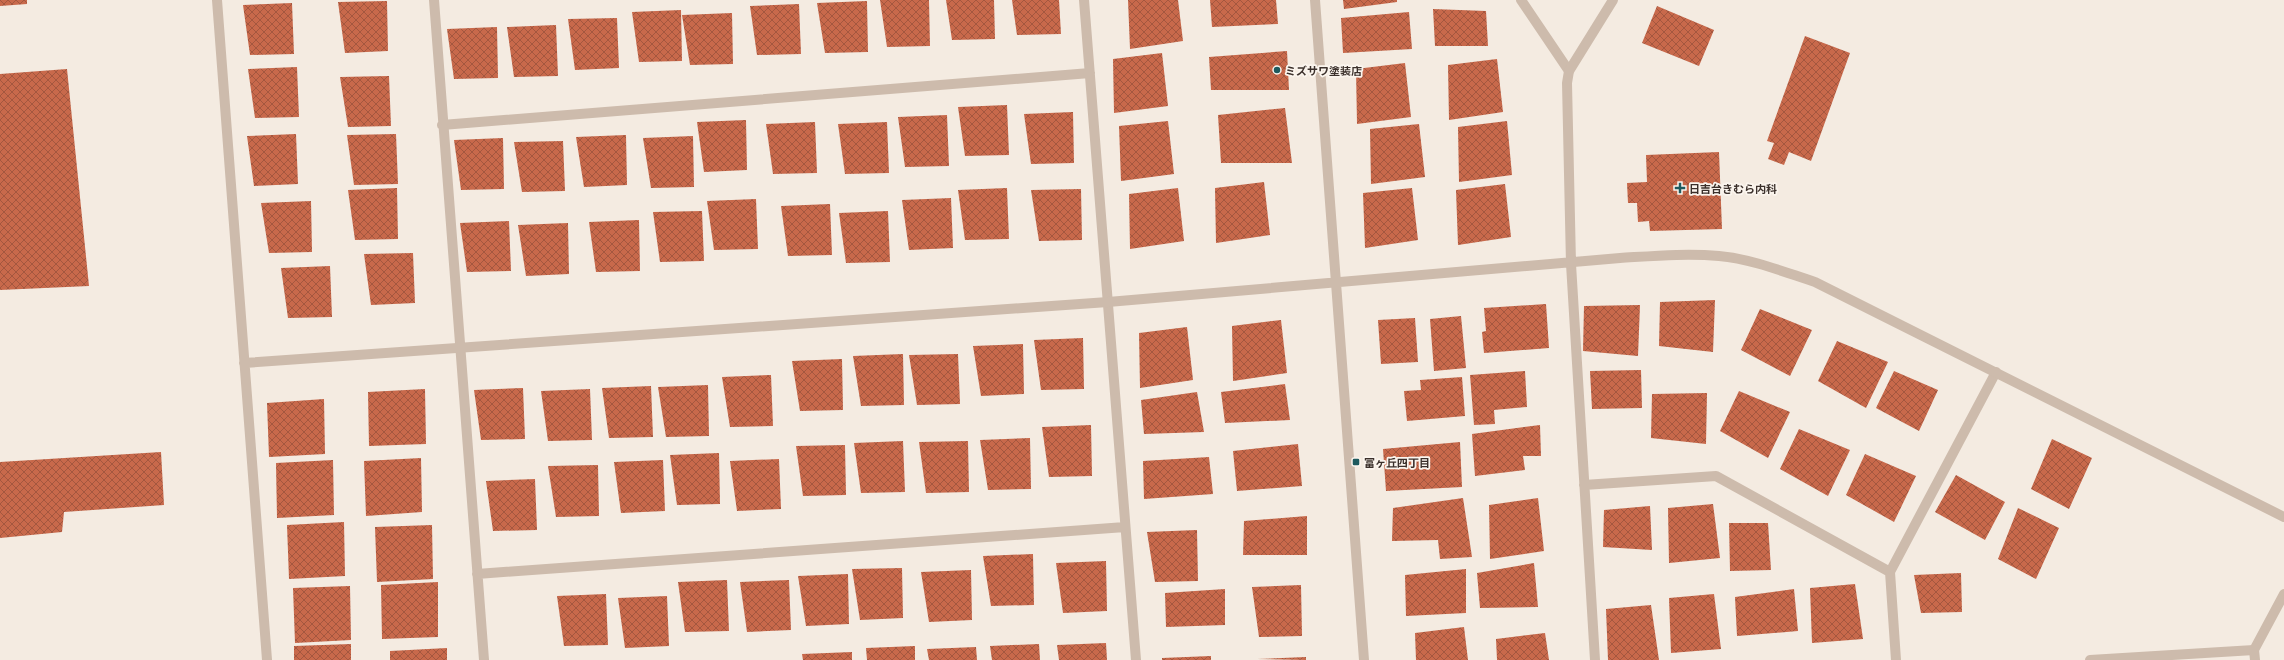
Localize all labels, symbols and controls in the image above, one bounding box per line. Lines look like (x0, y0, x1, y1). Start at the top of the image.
place label: ミズサワ塗装店 (1285, 63, 1362, 78)
marker: ミズサワ塗装店 (1272, 65, 1282, 75)
place label: 日吉台きむら内科 (1689, 181, 1777, 196)
marker: 日吉台きむら内科 (1674, 182, 1686, 194)
place label: 富ヶ丘四丁目 (1364, 455, 1430, 470)
marker: 富ヶ丘四丁目 (1351, 457, 1361, 467)

